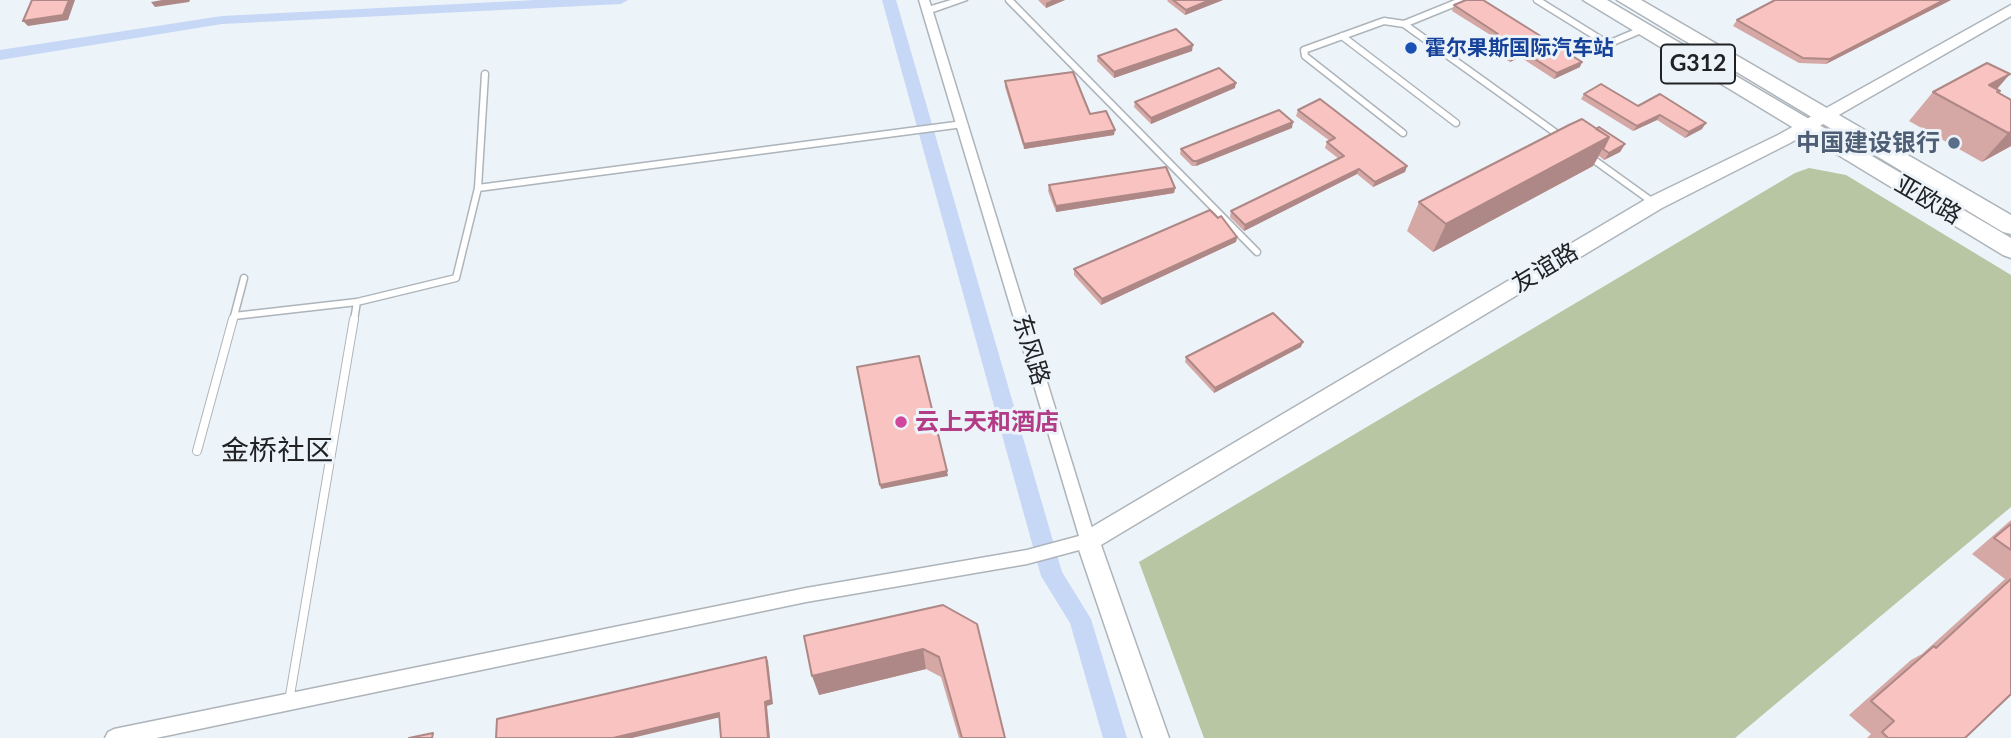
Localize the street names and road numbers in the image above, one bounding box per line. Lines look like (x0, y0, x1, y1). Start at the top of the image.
road number: G312 (1661, 44, 1735, 83)
street label: 亚欧路 (1890, 170, 1966, 230)
street label: 友谊路 (1507, 237, 1583, 299)
street label: 东风路 (1007, 311, 1055, 389)

